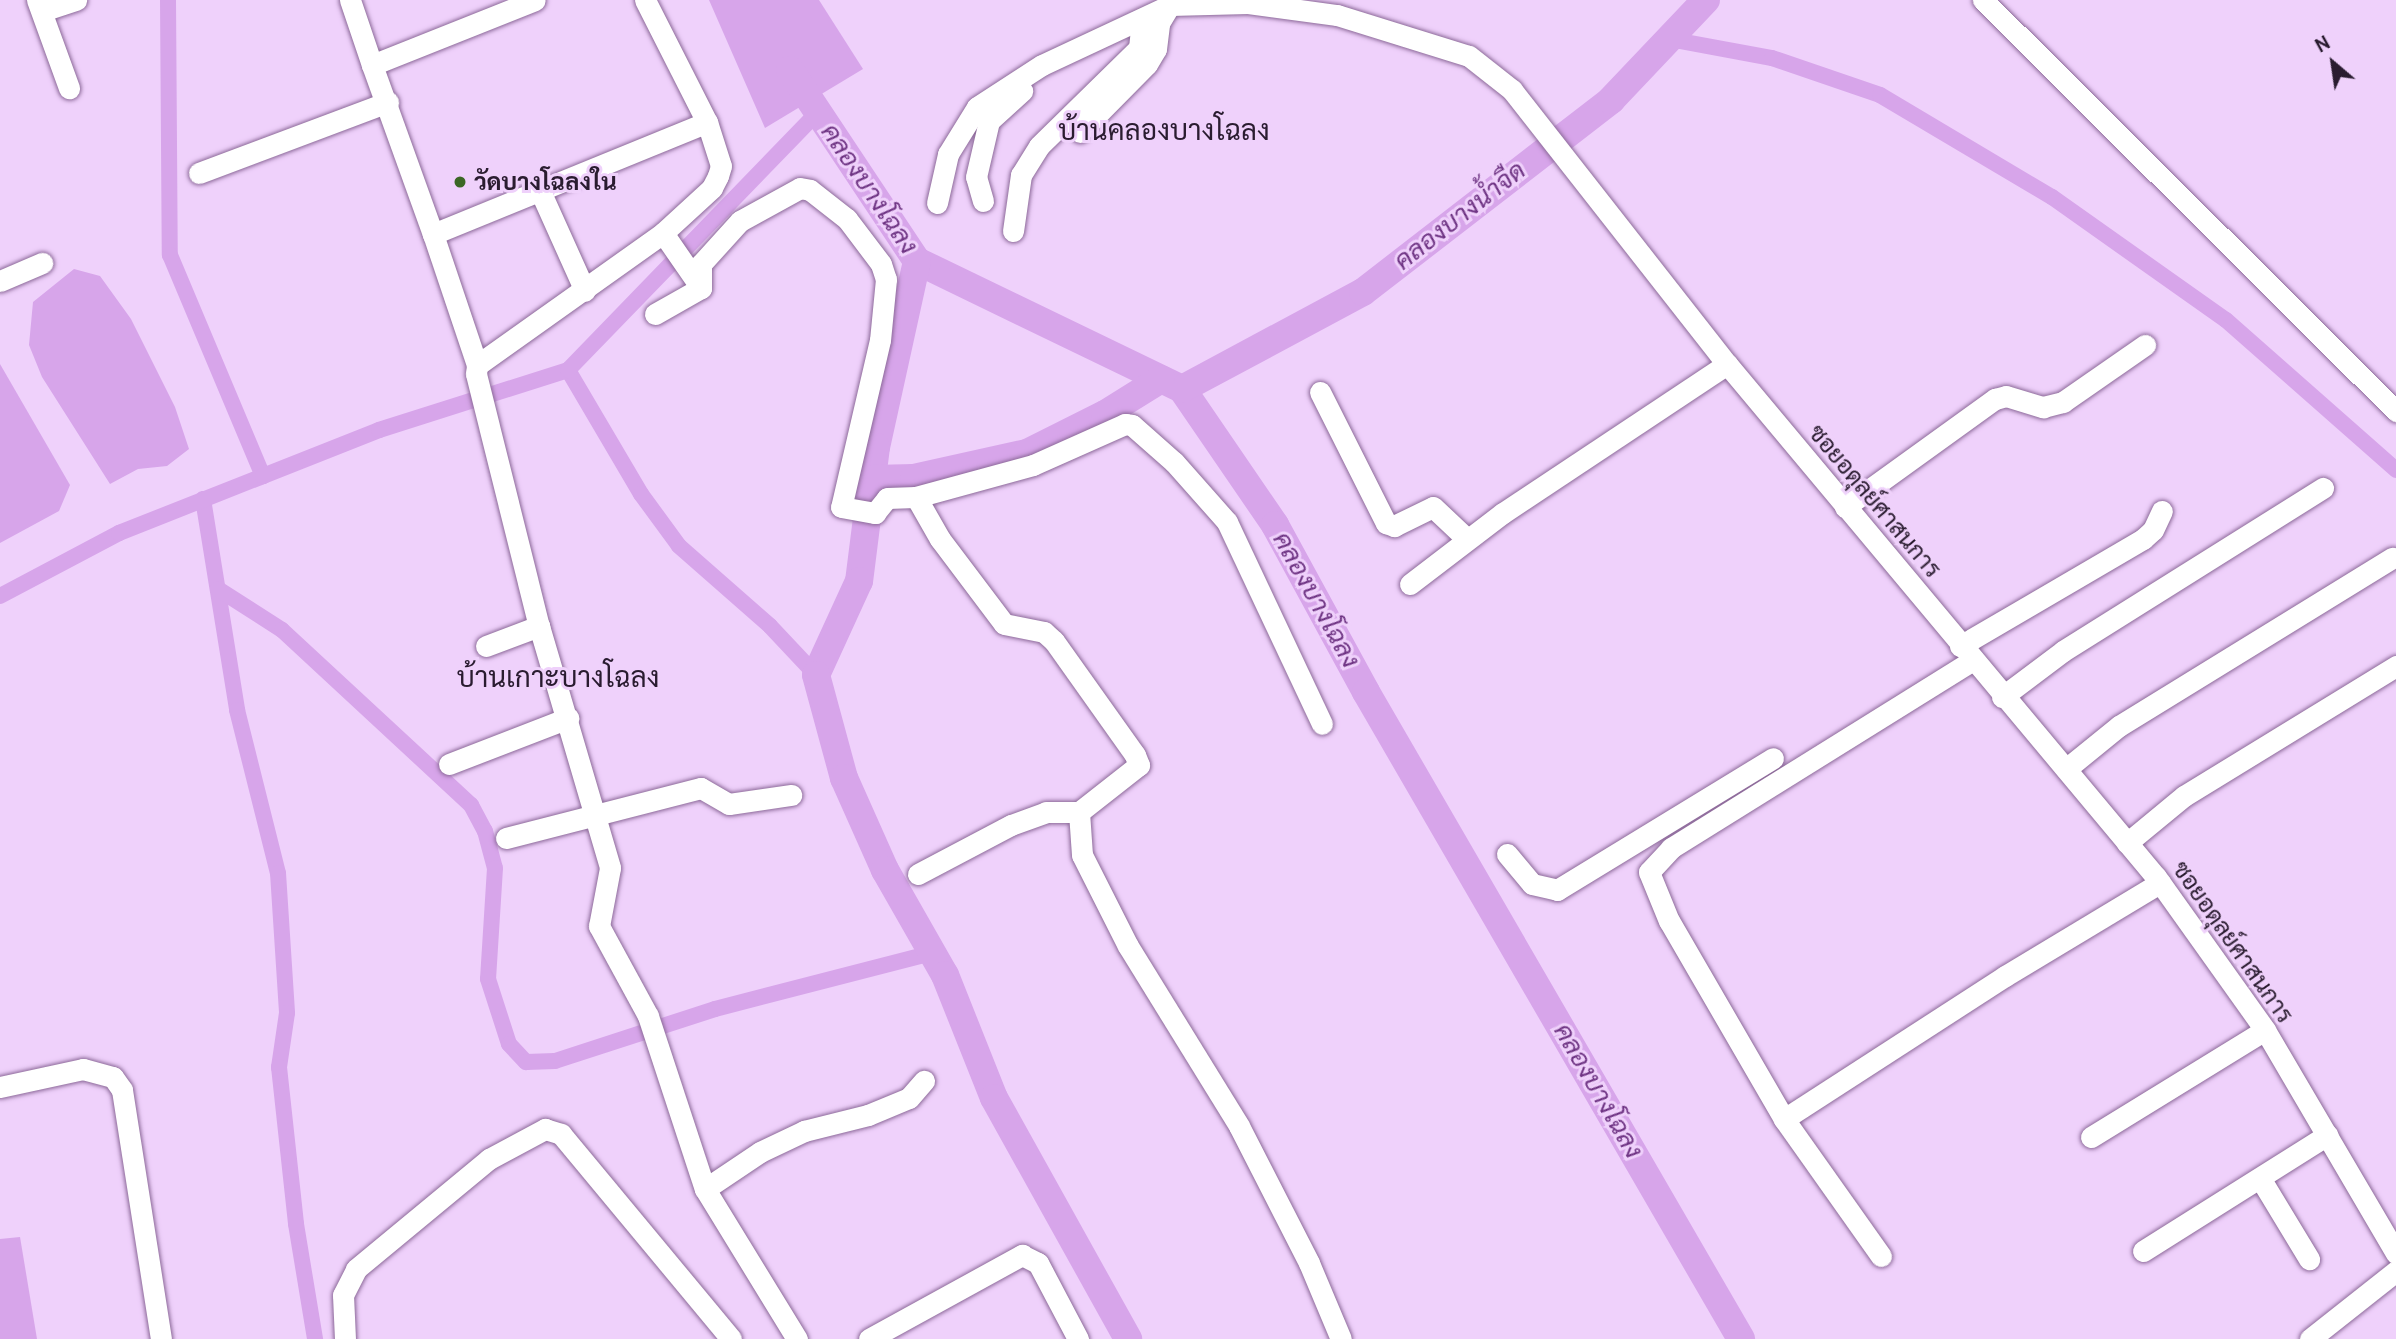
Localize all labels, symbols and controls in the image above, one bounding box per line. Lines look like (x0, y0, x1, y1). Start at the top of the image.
north arrow (2298, 28, 2368, 98)
text: N (2311, 31, 2334, 58)
district label: บ้านคลองบางโฉลง (1058, 113, 1270, 147)
water label: คลองบางโฉลง (814, 118, 924, 260)
water label: คลองบางน้ำจืด (1388, 155, 1532, 277)
place label: วัดบางโฉลงใน (474, 168, 617, 196)
marker: วัดบางโฉลงใน (452, 174, 468, 190)
street label: ซอยอดุลย์ศาสนการ (1803, 419, 1947, 583)
water label: คลองบางโฉลง (1266, 527, 1366, 673)
district label: บ้านเกาะบางโฉลง (457, 660, 659, 694)
street label: ซอยอดุลย์ศาสนการ (2166, 856, 2300, 1028)
water label: คลองบางโฉลง (1547, 1018, 1649, 1164)

